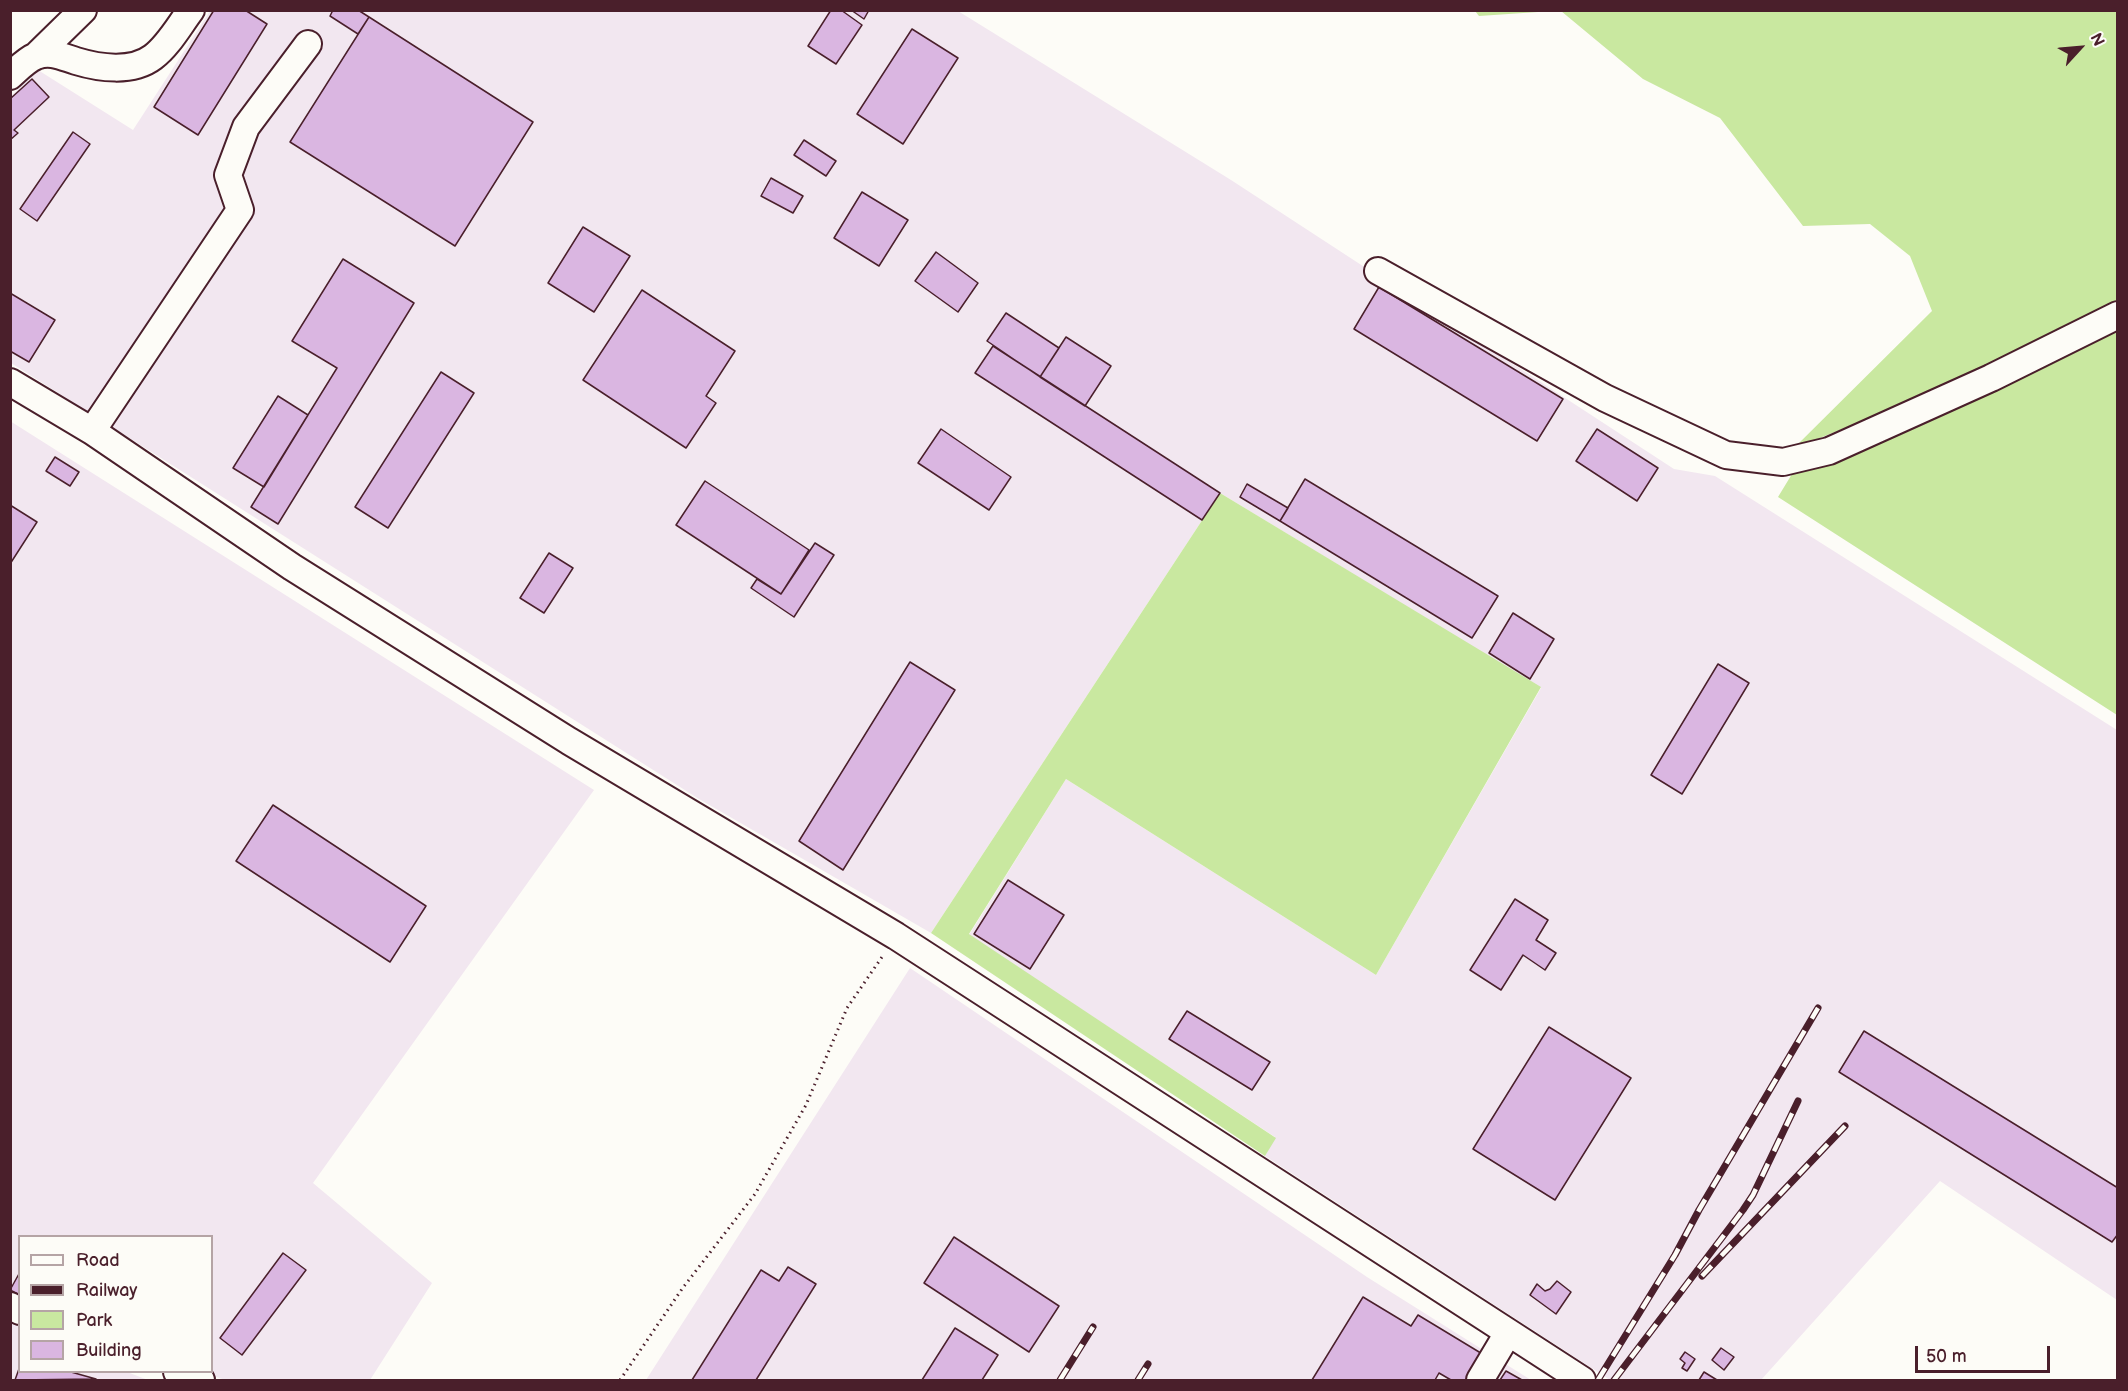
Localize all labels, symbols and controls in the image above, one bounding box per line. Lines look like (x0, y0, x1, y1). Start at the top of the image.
north arrow (2050, 18, 2110, 78)
text: N (2085, 30, 2108, 49)
legend (18, 1235, 213, 1373)
text: Road (76, 1250, 120, 1271)
text: Railway (76, 1280, 138, 1301)
text: Park (76, 1310, 112, 1331)
scale bar (1918, 1334, 2053, 1372)
text: Building (76, 1340, 142, 1361)
text: 50 m (1926, 1346, 1967, 1367)

